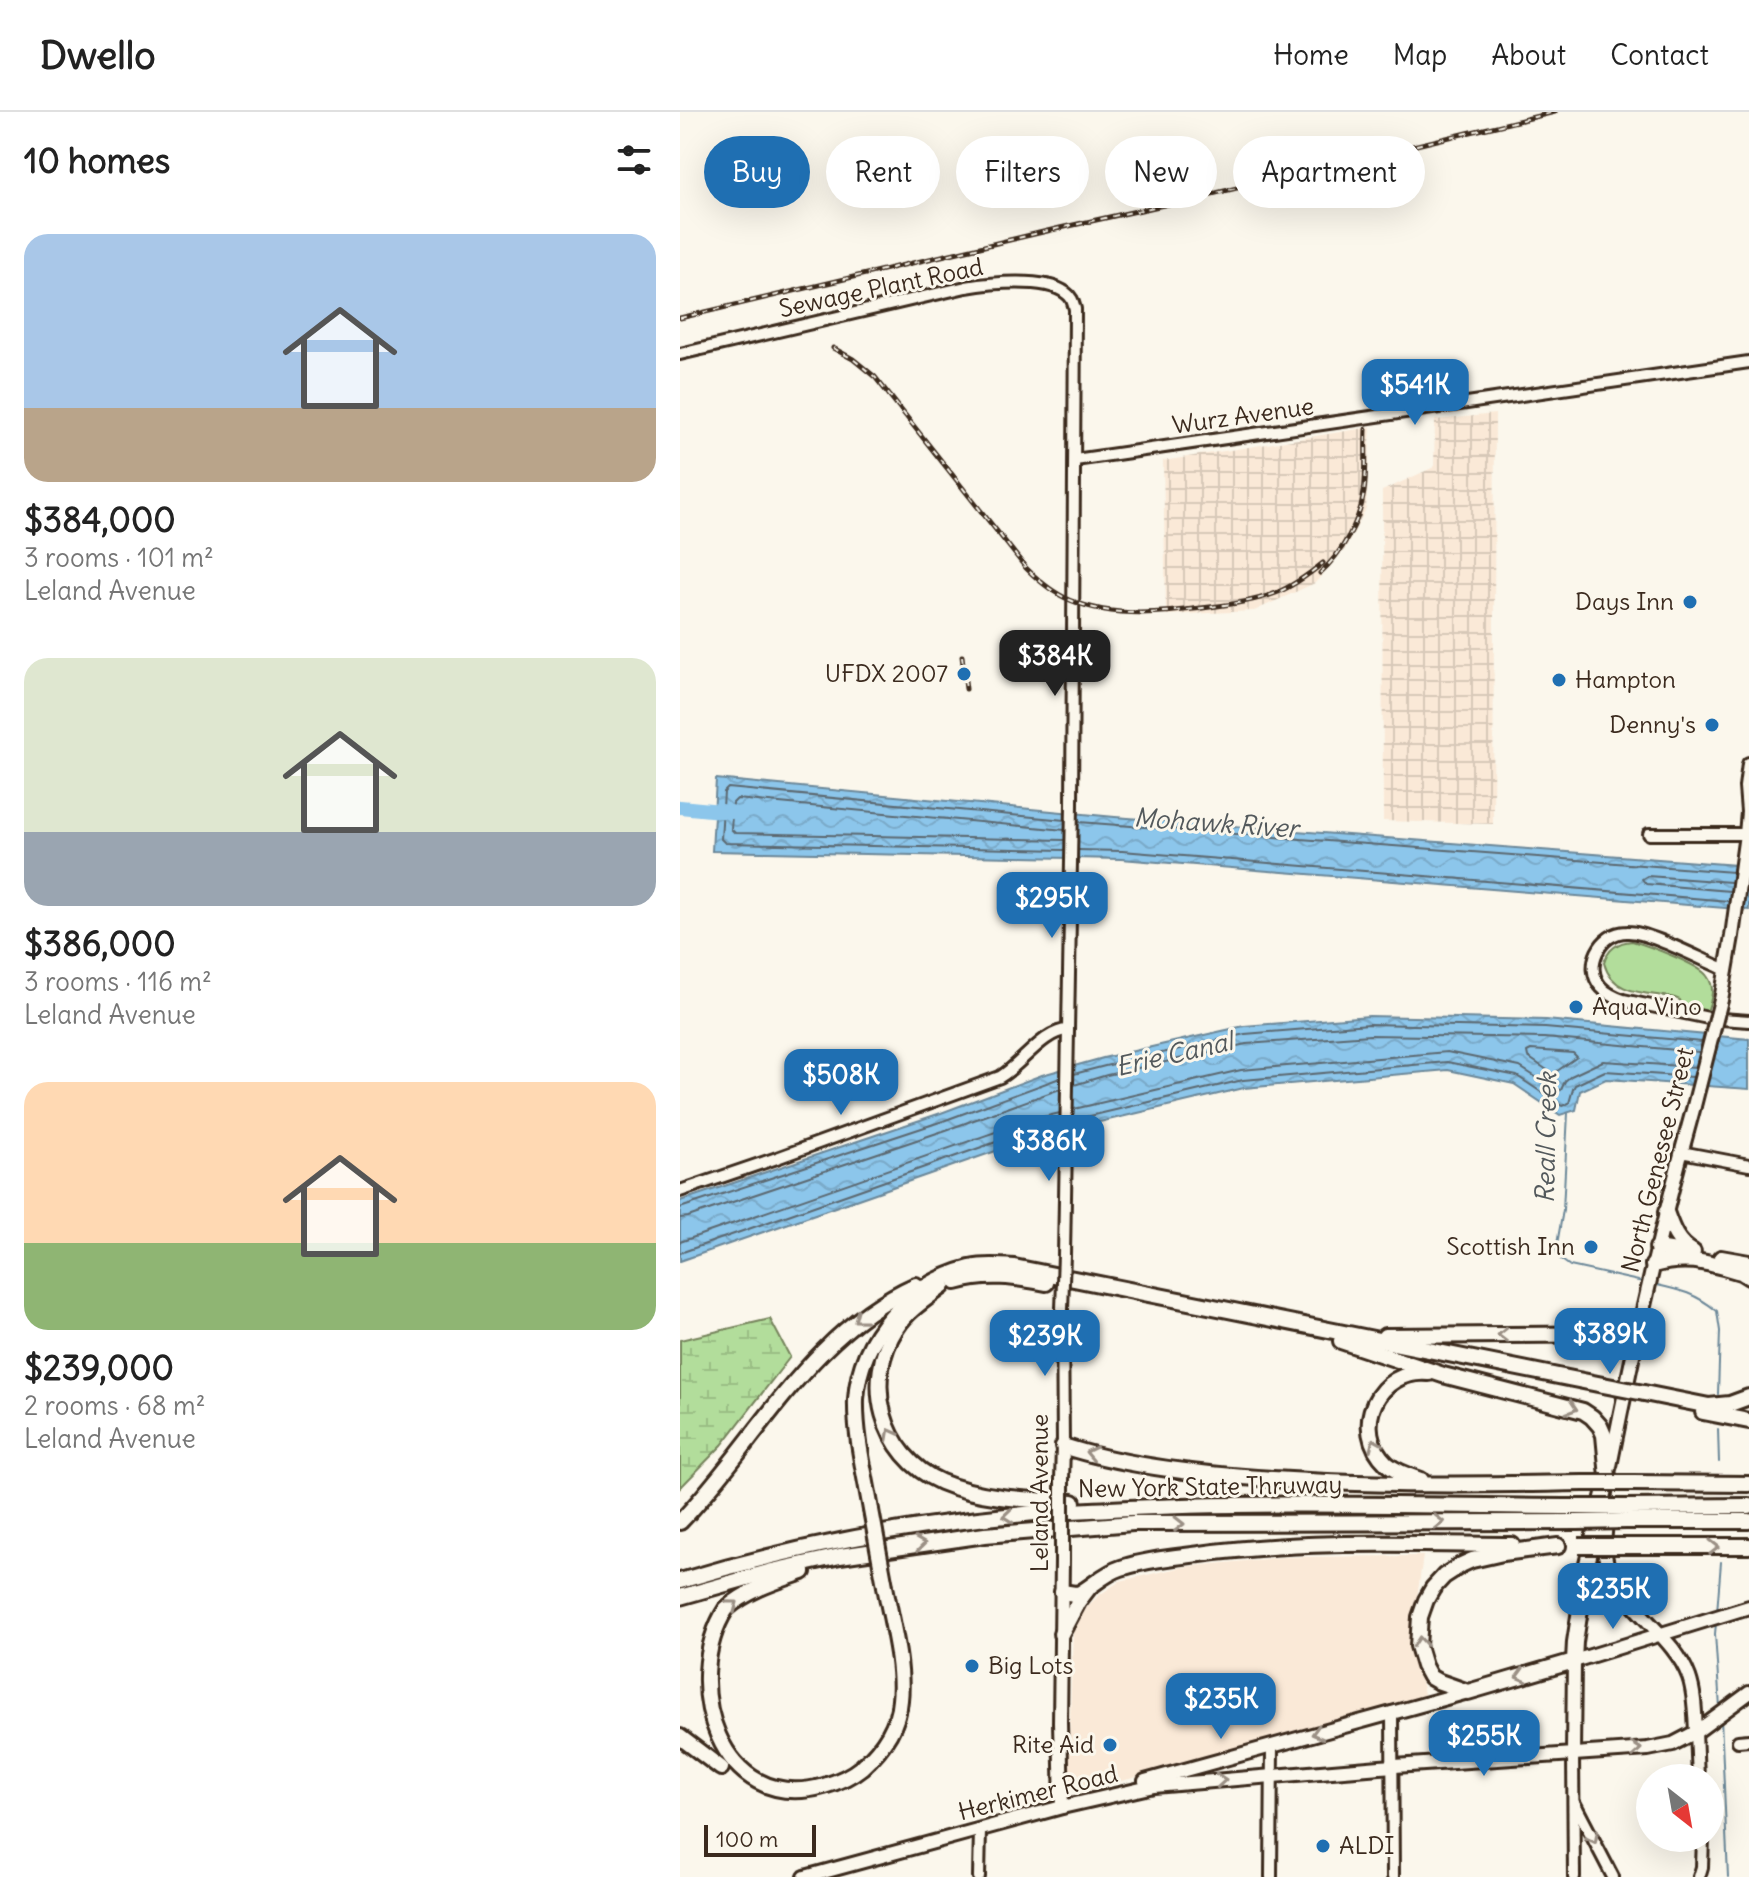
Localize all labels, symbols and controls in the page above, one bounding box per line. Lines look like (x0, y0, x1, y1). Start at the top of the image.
text: Dwello (40, 32, 156, 79)
text: Home (1273, 37, 1349, 73)
text: Map (1393, 37, 1447, 73)
text: About (1491, 37, 1566, 73)
text: Contact (1610, 37, 1709, 73)
chip: Buy (704, 136, 810, 208)
chip: Rent (826, 136, 940, 208)
chip: Filters (956, 136, 1089, 208)
chip: New (1105, 136, 1217, 208)
chip: Apartment (1233, 136, 1425, 208)
icon: filters (612, 138, 656, 182)
text: 10 homes (24, 139, 170, 182)
street label: Sewage Plant Road (776, 251, 986, 323)
icon: home (268, 286, 412, 430)
pin: $541K (1359, 359, 1471, 427)
text: $541K (1380, 368, 1450, 401)
street label: Wurz Avenue (1170, 390, 1316, 440)
text: $384,000 (24, 498, 176, 541)
text: 3 rooms · 101 m² (24, 541, 214, 574)
text: Leland Avenue (24, 574, 196, 607)
place label: Days Inn (1575, 586, 1674, 616)
marker: Days Inn (1681, 593, 1699, 611)
pin: $384K (999, 630, 1111, 698)
text: $384K (1017, 639, 1093, 672)
place label: UFDX 2007 (825, 658, 948, 688)
place label: Hampton (1575, 664, 1676, 694)
marker: UFDX 2007 (955, 665, 973, 683)
marker: Hampton (1550, 671, 1568, 689)
place label: Denny's (1609, 709, 1696, 739)
icon: home (268, 710, 412, 854)
marker: Denny's (1703, 716, 1721, 734)
water label: Mohawk River (1133, 800, 1303, 845)
pin: $295K (996, 872, 1108, 940)
text: $295K (1015, 881, 1089, 914)
text: $386,000 (24, 922, 176, 965)
text: 3 rooms · 116 m² (24, 965, 212, 998)
place label: Aqua Vino (1592, 991, 1702, 1021)
text: Leland Avenue (24, 998, 196, 1031)
marker: Aqua Vino (1567, 998, 1585, 1016)
water label: Erie Canal (1112, 1023, 1239, 1083)
street label: North Genesee Street (1615, 1044, 1700, 1275)
pin: $508K (785, 1049, 897, 1117)
text: $508K (802, 1058, 880, 1091)
water label: Reall Creek (1528, 1071, 1563, 1204)
pin: $386K (993, 1115, 1105, 1183)
text: $386K (1011, 1124, 1087, 1157)
icon: home (268, 1134, 412, 1278)
place label: Scottish Inn (1446, 1231, 1575, 1261)
marker: Scottish Inn (1582, 1238, 1600, 1256)
pin: $389K (1554, 1308, 1666, 1376)
one-way arrow (854, 1309, 868, 1323)
pin: $239K (989, 1310, 1101, 1378)
text: $389K (1572, 1317, 1648, 1350)
text: $239K (1008, 1319, 1082, 1352)
one-way arrow (1496, 1326, 1509, 1344)
text: $239,000 (24, 1346, 174, 1389)
text: 2 rooms · 68 m² (24, 1389, 206, 1422)
one-way arrow (1565, 1399, 1579, 1415)
street label: Leland Avenue (1024, 1414, 1054, 1572)
text: Leland Avenue (24, 1422, 196, 1455)
one-way arrow (885, 1427, 900, 1442)
one-way arrow (1369, 1437, 1385, 1452)
one-way arrow (1085, 1446, 1098, 1463)
street label: New York State Thruway (1078, 1469, 1342, 1503)
one-way arrow (1001, 1507, 1014, 1524)
one-way arrow (1433, 1513, 1446, 1531)
one-way arrow (1173, 1515, 1186, 1533)
one-way arrow (913, 1536, 927, 1553)
one-way arrow (1708, 1538, 1721, 1556)
pin: $235K (1557, 1563, 1669, 1631)
text: $235K (1576, 1572, 1650, 1605)
one-way arrow (724, 1600, 739, 1614)
one-way arrow (1412, 1635, 1429, 1648)
place label: Big Lots (988, 1650, 1073, 1680)
marker: Big Lots (963, 1657, 981, 1675)
one-way arrow (1515, 1667, 1528, 1683)
pin: $235K (1165, 1673, 1277, 1741)
text: $235K (1184, 1682, 1258, 1715)
pin: $255K (1428, 1710, 1540, 1778)
text: $255K (1447, 1719, 1521, 1752)
one-way arrow (1311, 1724, 1325, 1740)
place label: Rite Aid (1012, 1729, 1094, 1759)
marker: Rite Aid (1101, 1736, 1119, 1754)
one-way arrow (1630, 1741, 1643, 1758)
street label: Herkimer Road (955, 1758, 1121, 1826)
north arrow (1636, 1764, 1724, 1852)
map controls (1636, 1764, 1724, 1852)
one-way arrow (1215, 1771, 1228, 1788)
scale bar (704, 1821, 816, 1857)
text: 100 m (716, 1825, 778, 1853)
one-way arrow (1583, 1829, 1598, 1844)
place label: ALDI (1339, 1830, 1394, 1860)
marker: ALDI (1314, 1837, 1332, 1855)

